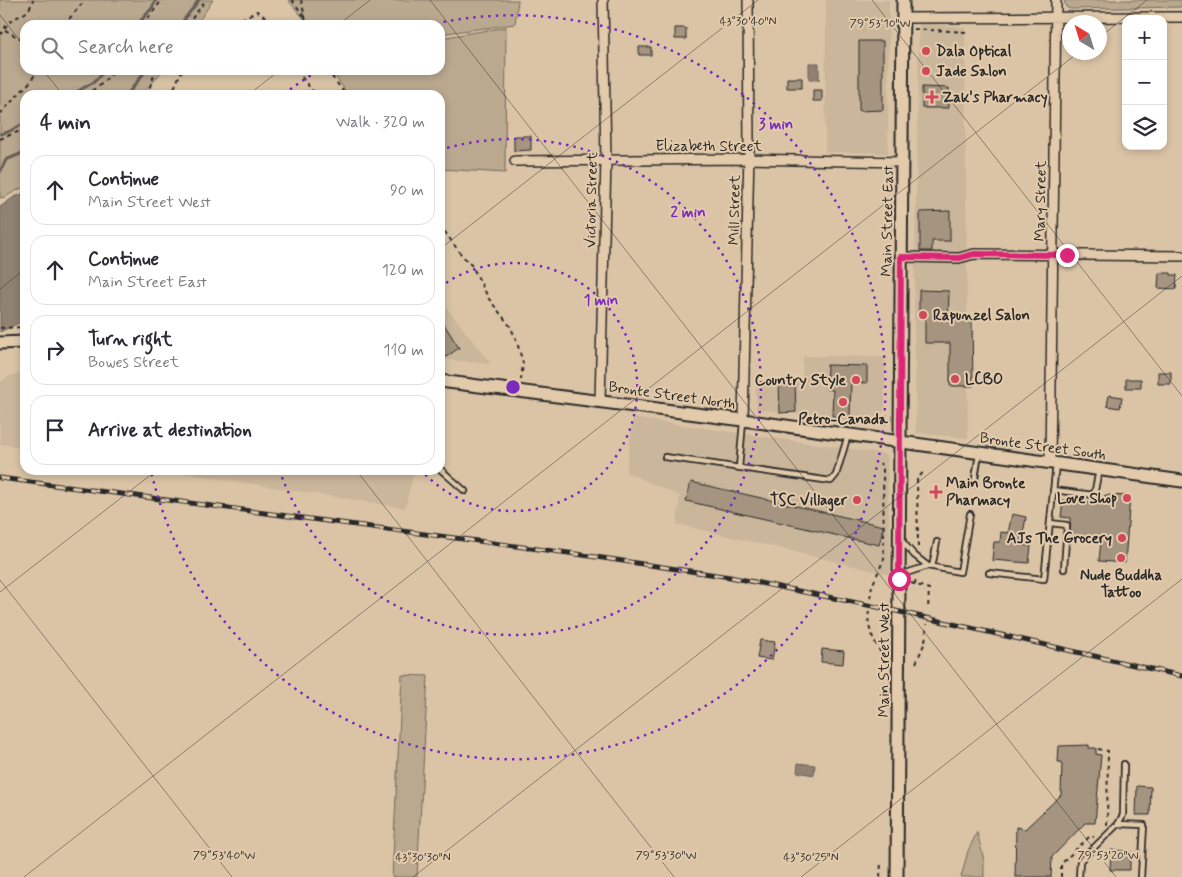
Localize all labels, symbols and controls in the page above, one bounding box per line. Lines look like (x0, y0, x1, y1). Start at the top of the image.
text: 43°30'40"N (719, 14, 777, 30)
north arrow (1062, 15, 1107, 60)
map controls (1122, 15, 1167, 150)
button: + (1122, 15, 1167, 60)
text: 79°53'10"W (850, 16, 911, 32)
search box (20, 20, 445, 75)
icon: search (38, 34, 66, 62)
text: Search here (78, 35, 174, 60)
place label: Dala Optical (936, 42, 1012, 62)
marker: Dala Optical (920, 45, 932, 57)
button: − (1122, 60, 1167, 105)
place label: Jade Salon (936, 62, 1007, 82)
marker: Jade Salon (920, 65, 932, 77)
place label: Zak's Pharmacy (942, 88, 1048, 108)
marker: Zak's Pharmacy (926, 91, 938, 103)
button: layers (1122, 105, 1167, 150)
text: 4 min (40, 109, 91, 137)
text: Walk · 320 m (336, 112, 425, 133)
text: 3 min (759, 115, 793, 135)
street label: Elizabeth Street (656, 137, 763, 157)
street label: Victoria Street (581, 152, 603, 248)
street label: Mary Street (1030, 160, 1052, 242)
street label: Main Street East (877, 165, 899, 277)
text: Continue (88, 167, 159, 192)
street label: Mill Street (724, 175, 746, 245)
icon: ahead (41, 176, 69, 204)
text: 90 m (390, 180, 424, 201)
text: Main Street West (88, 192, 211, 213)
text: 2 min (670, 203, 706, 223)
route end (1056, 244, 1079, 267)
text: Continue (88, 247, 159, 272)
icon: ahead (41, 256, 69, 284)
text: 120 m (382, 260, 424, 281)
text: Main Street East (88, 272, 207, 293)
text: 1 min (584, 291, 618, 311)
place label: Rapunzel Salon (933, 306, 1030, 326)
marker: Rapunzel Salon (917, 309, 929, 321)
text: Turn right (88, 327, 172, 352)
icon: right (41, 336, 69, 364)
text: 110 m (383, 340, 424, 361)
text: Bowes Street (88, 352, 179, 373)
place label: LCBO (965, 370, 1003, 390)
place label: Country Style (755, 371, 847, 391)
marker: LCBO (949, 373, 961, 385)
marker: Country Style (850, 374, 862, 386)
street label: Bronte Street North (607, 377, 737, 415)
centre of rings (504, 378, 522, 396)
marker: Petro-Canada (837, 396, 849, 408)
place label: Petro-Canada (798, 410, 889, 430)
icon: arrive (41, 416, 69, 444)
text: Arrive at destination (88, 418, 252, 443)
street label: Bronte Street South (978, 428, 1107, 466)
place label: Main Bronte Pharmacy (946, 474, 1026, 511)
marker: Main Bronte Pharmacy (930, 486, 942, 498)
place label: Love Shop (1057, 489, 1117, 509)
place label: TSC Villager (770, 491, 848, 512)
marker: Love Shop (1121, 492, 1133, 504)
marker: TSC Villager (851, 494, 863, 506)
place label: AJs The Grocery (1007, 529, 1112, 549)
marker: AJs The Grocery (1116, 532, 1128, 544)
marker: Nude Buddha Tattoo (1115, 552, 1127, 564)
place label: Nude Buddha Tattoo (1080, 566, 1162, 603)
route start (888, 568, 911, 591)
street label: Main Street West (875, 602, 895, 718)
text: 79°53'40"W (193, 848, 255, 864)
text: 79°53'30"W (636, 848, 697, 864)
text: 79°53'20"W (1077, 848, 1139, 864)
text: 43°30'30"N (395, 850, 451, 866)
text: 43°30'25"N (783, 850, 839, 866)

